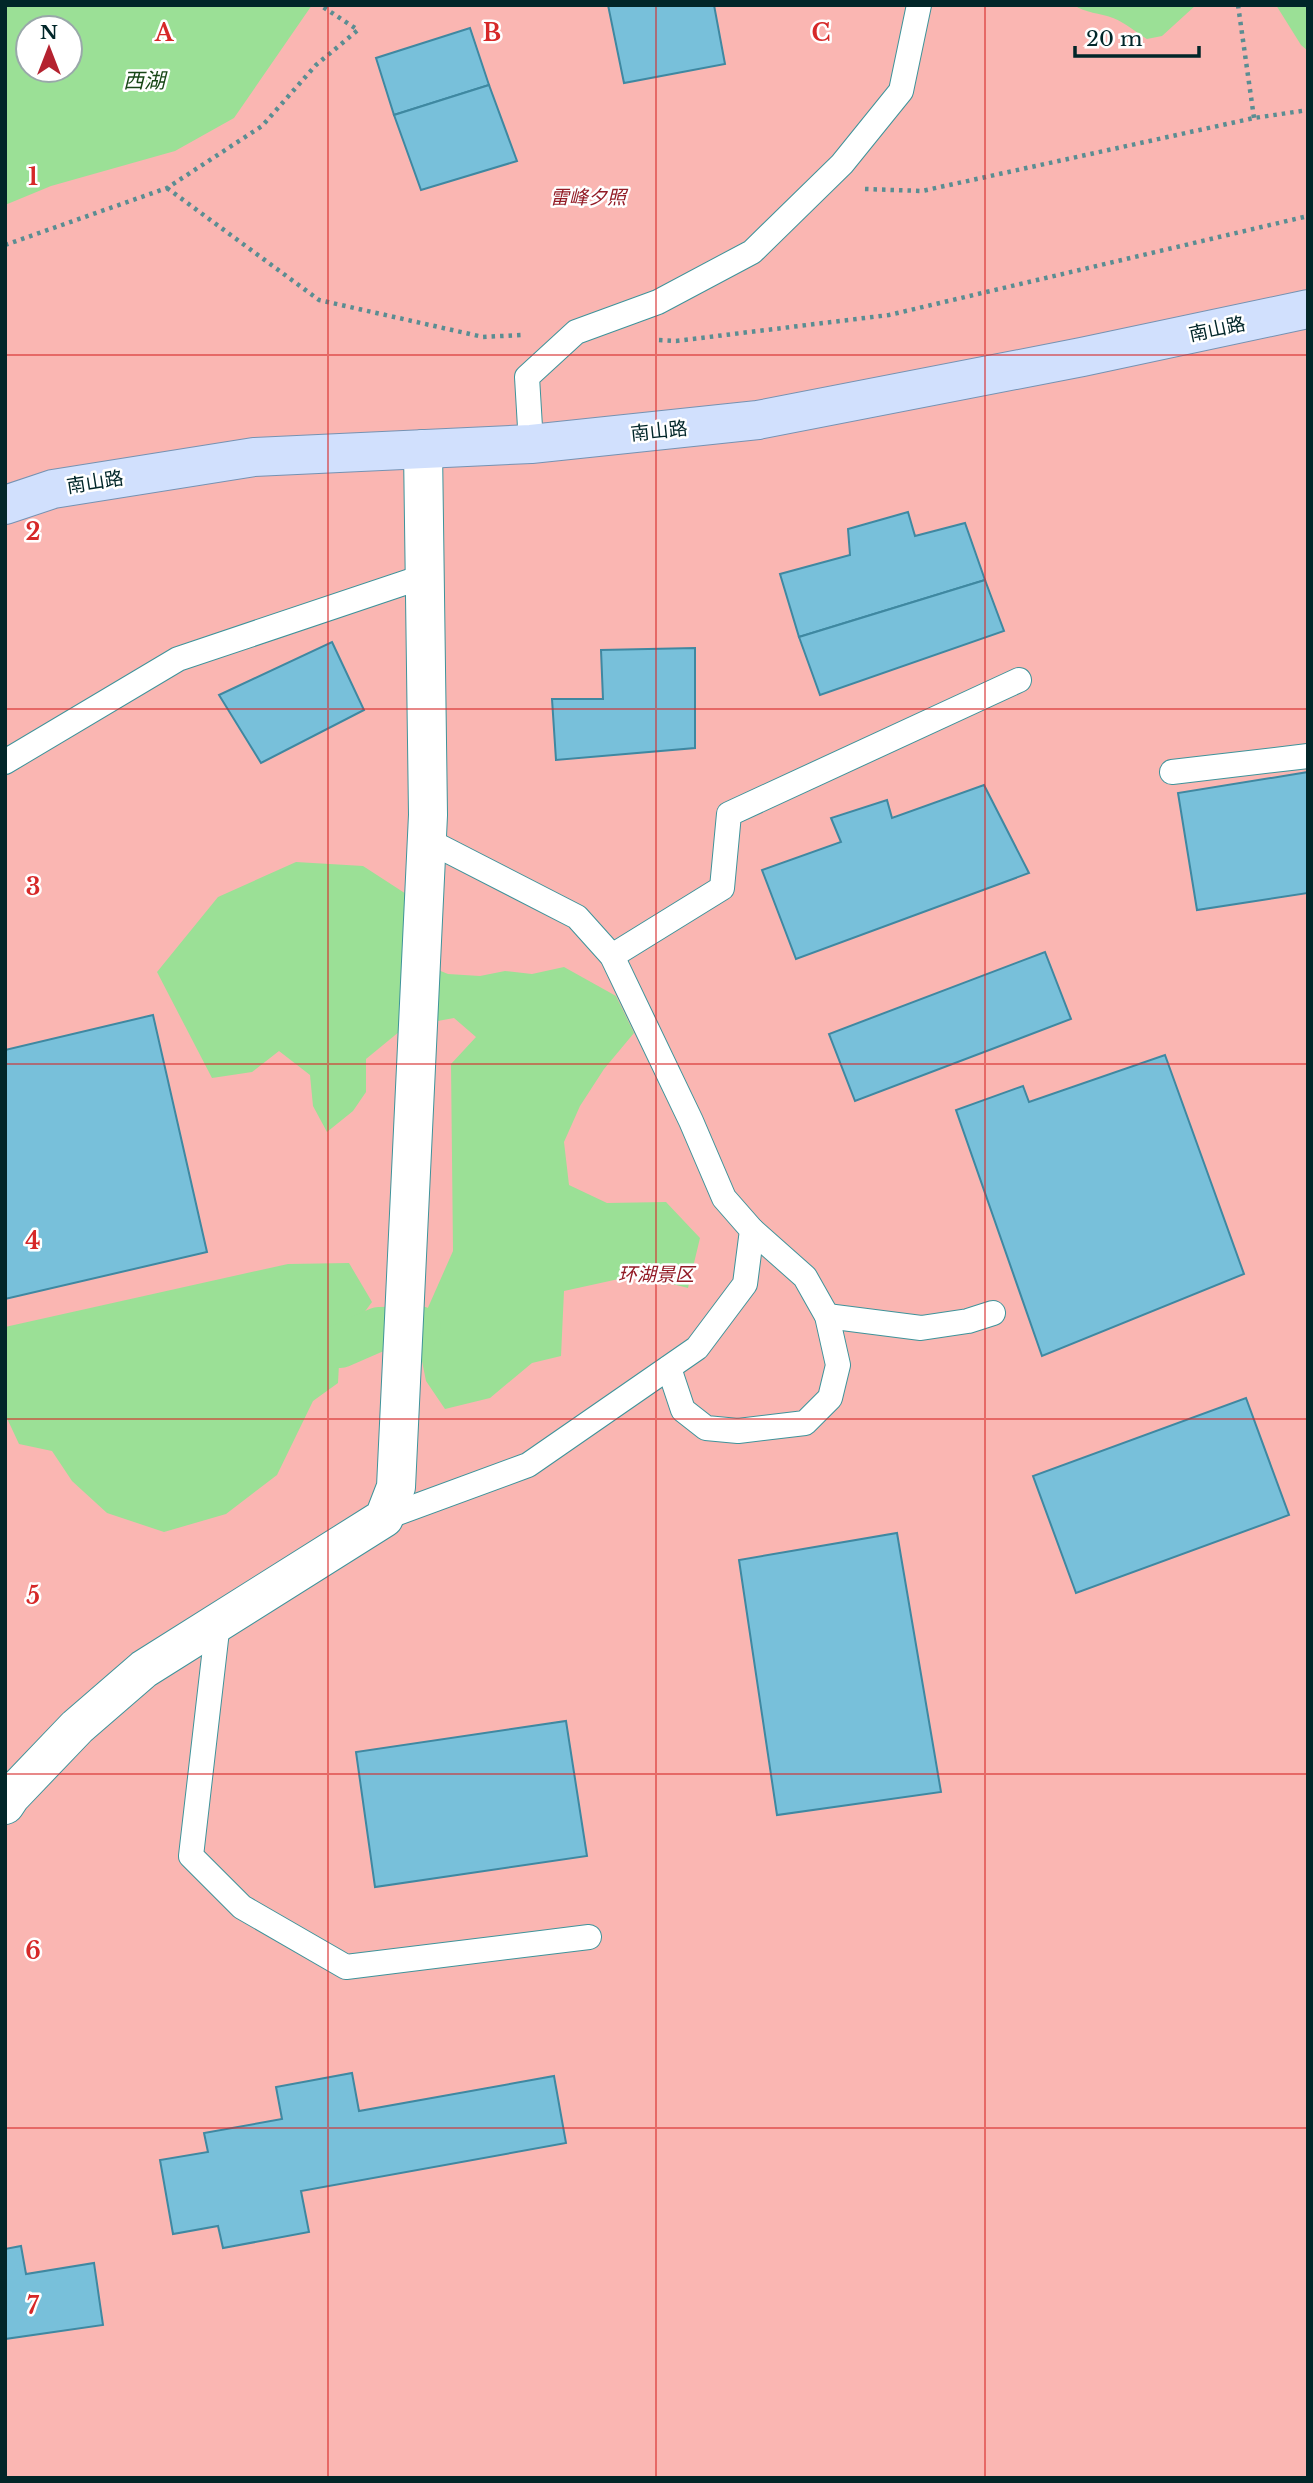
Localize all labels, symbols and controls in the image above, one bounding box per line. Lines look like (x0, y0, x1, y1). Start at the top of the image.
north arrow (14, 14, 84, 84)
scale bar (1075, 14, 1199, 58)
text: A (154, 19, 175, 47)
text: B (483, 19, 501, 47)
text: C (812, 19, 830, 47)
text: N (40, 21, 58, 44)
text: 20 m (1086, 26, 1143, 52)
water label: 西湖 (123, 68, 168, 94)
text: 1 (28, 163, 38, 191)
park label: 雷峰夕照 (550, 186, 629, 209)
street label: 南山路 (1187, 312, 1247, 346)
street label: 南山路 (629, 417, 689, 445)
street label: 南山路 (65, 466, 125, 498)
text: 2 (26, 518, 40, 546)
text: 3 (26, 873, 40, 901)
text: 4 (25, 1227, 41, 1255)
park label: 环湖景区 (618, 1263, 697, 1286)
text: 5 (26, 1582, 40, 1610)
text: 6 (25, 1937, 41, 1965)
text: 7 (27, 2292, 40, 2320)

